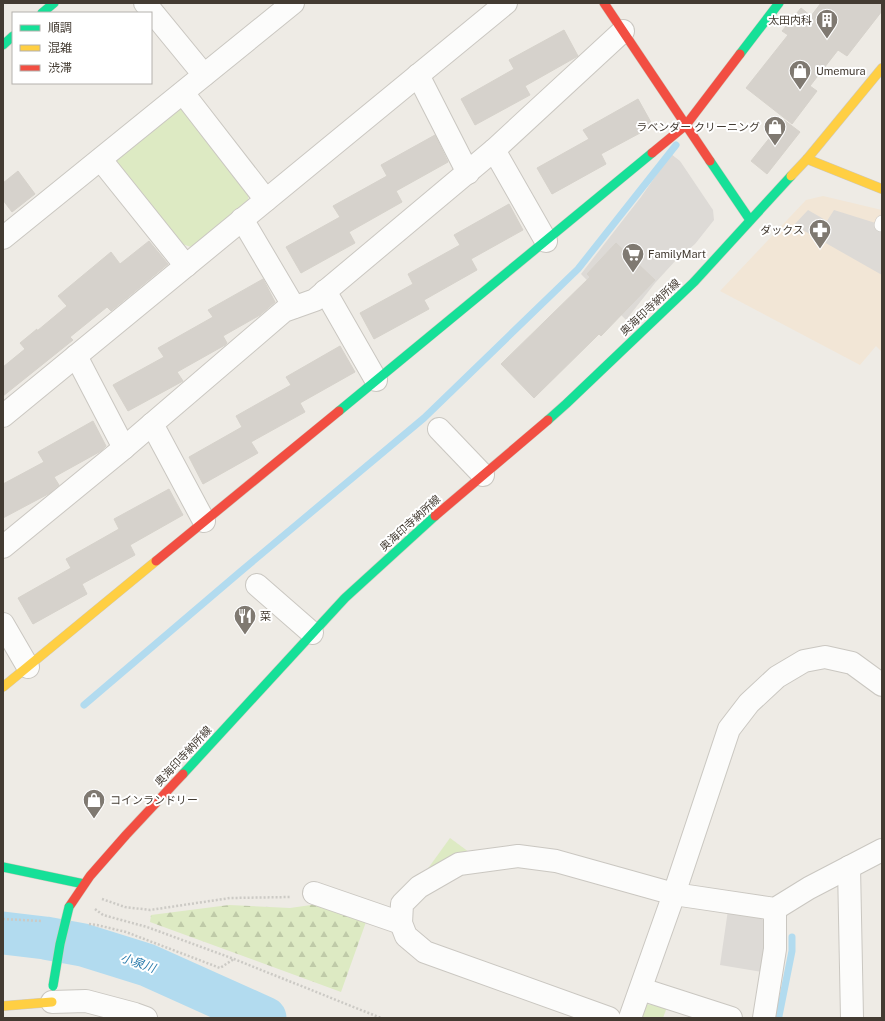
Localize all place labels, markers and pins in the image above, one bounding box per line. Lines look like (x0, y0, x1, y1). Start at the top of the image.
building icon: 太田内科 (814, 7, 840, 40)
place label: 太田内科 (768, 14, 812, 26)
shop icon: Umemura (787, 58, 813, 91)
place label: Umemura (816, 65, 866, 77)
shop icon: ラベンダー クリーニング (762, 114, 788, 147)
place label: ラベンダー クリーニング (636, 121, 760, 133)
pharmacy icon: ダックス (807, 217, 833, 250)
place label: ダックス (760, 224, 804, 236)
supermarket icon: FamilyMart (620, 241, 646, 274)
place label: FamilyMart (648, 248, 706, 260)
restaurant icon: 菜 (232, 603, 258, 636)
place label: 菜 (260, 610, 271, 622)
shop icon: コインランドリー (81, 787, 107, 820)
place label: コインランドリー (110, 794, 198, 806)

